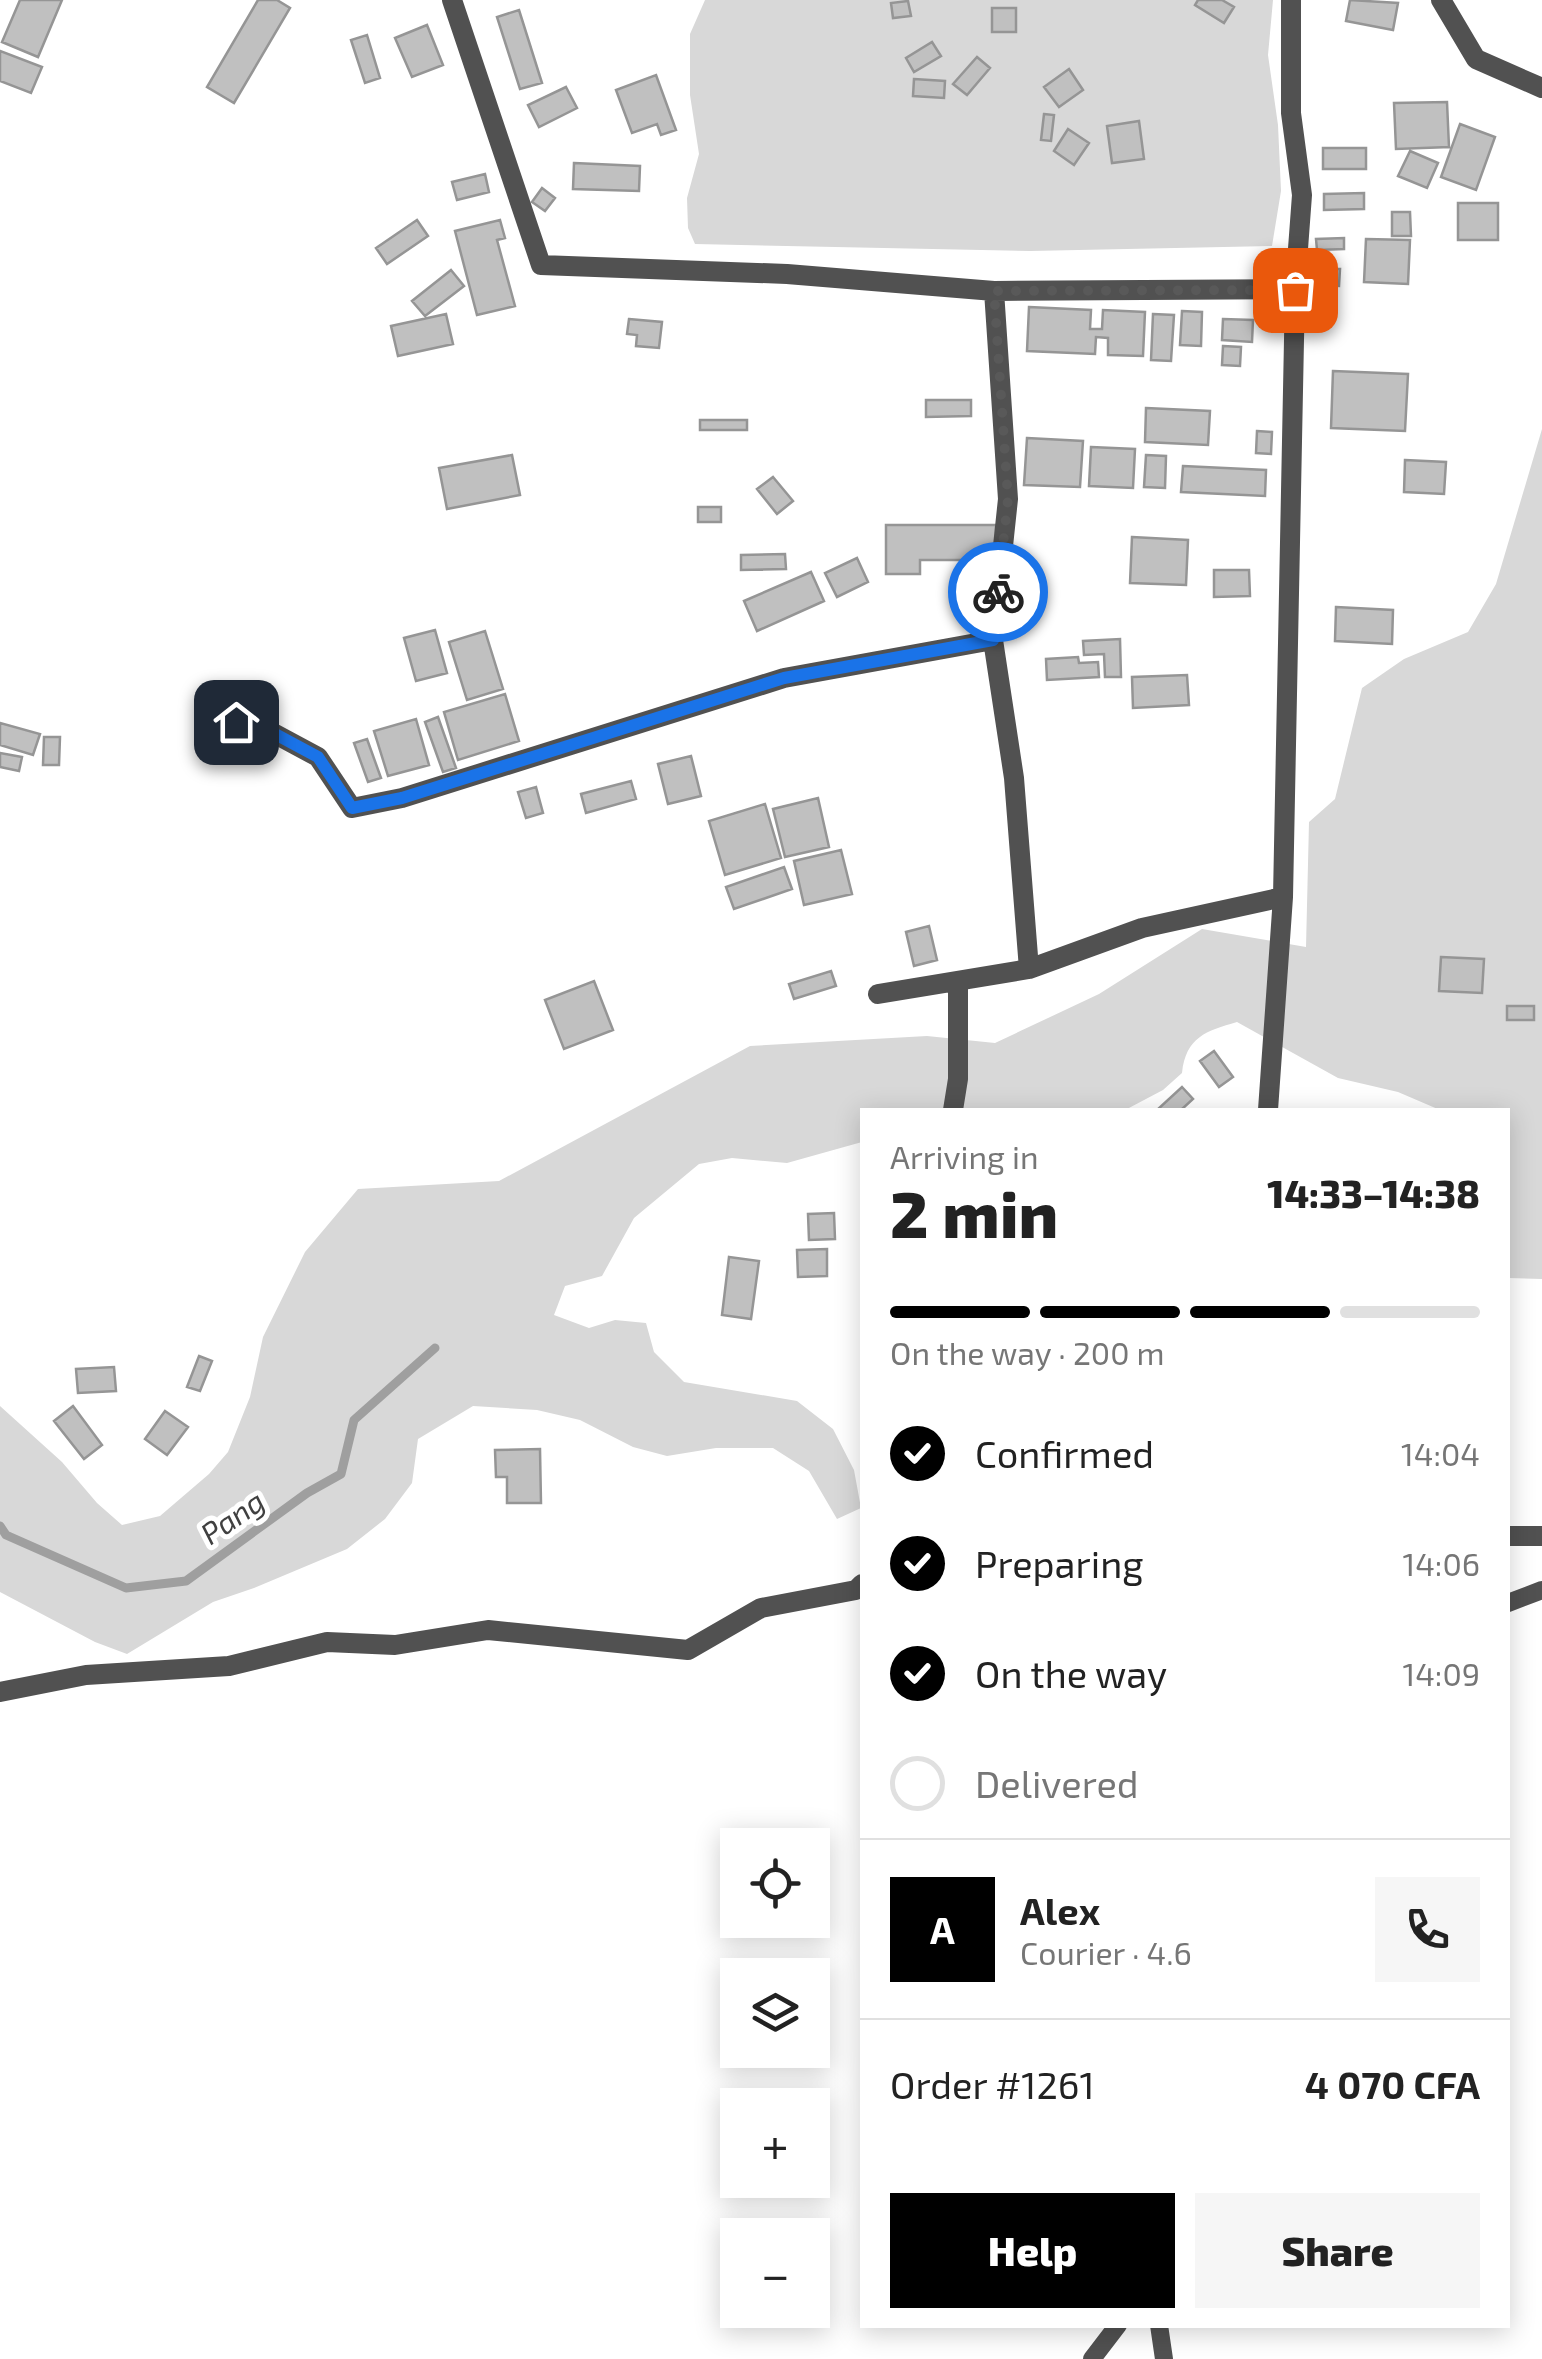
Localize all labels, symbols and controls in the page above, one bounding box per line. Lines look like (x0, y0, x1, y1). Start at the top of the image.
pin (1253, 248, 1338, 333)
icon: bag (1268, 263, 1323, 318)
courier (948, 542, 1048, 642)
icon: bike (971, 565, 1026, 620)
pin (194, 680, 279, 765)
icon: home (209, 695, 264, 750)
text: Arriving in (890, 1137, 1039, 1175)
text: 14:33–14:38 (1267, 1170, 1480, 1216)
text: 2 min (890, 1173, 1058, 1251)
text: On the way · 200 m (890, 1333, 1165, 1371)
icon: check (890, 1426, 945, 1481)
text: Confirmed (975, 1430, 1154, 1476)
text: 14:04 (1401, 1434, 1480, 1472)
water label: Pang (193, 1482, 271, 1551)
icon: check (890, 1536, 945, 1591)
text: Preparing (975, 1540, 1143, 1586)
text: 14:06 (1402, 1544, 1480, 1582)
icon: check (890, 1646, 945, 1701)
text: On the way (975, 1650, 1167, 1696)
text: 14:09 (1402, 1654, 1480, 1692)
text: Delivered (975, 1760, 1139, 1806)
map controls (720, 1828, 830, 2328)
button: locate (720, 1828, 830, 1938)
button: phone (1375, 1877, 1480, 1982)
text: Alex (1020, 1887, 1100, 1933)
text: A (930, 1906, 955, 1952)
text: Courier · 4.6 (1020, 1933, 1192, 1971)
button: layers (720, 1958, 830, 2068)
text: Order #1261 (890, 2061, 1095, 2107)
text: 4 070 CFA (1305, 2061, 1480, 2107)
button: + (720, 2088, 830, 2198)
button: Help (890, 2193, 1175, 2308)
button: Share (1195, 2193, 1480, 2308)
button: − (720, 2218, 830, 2328)

